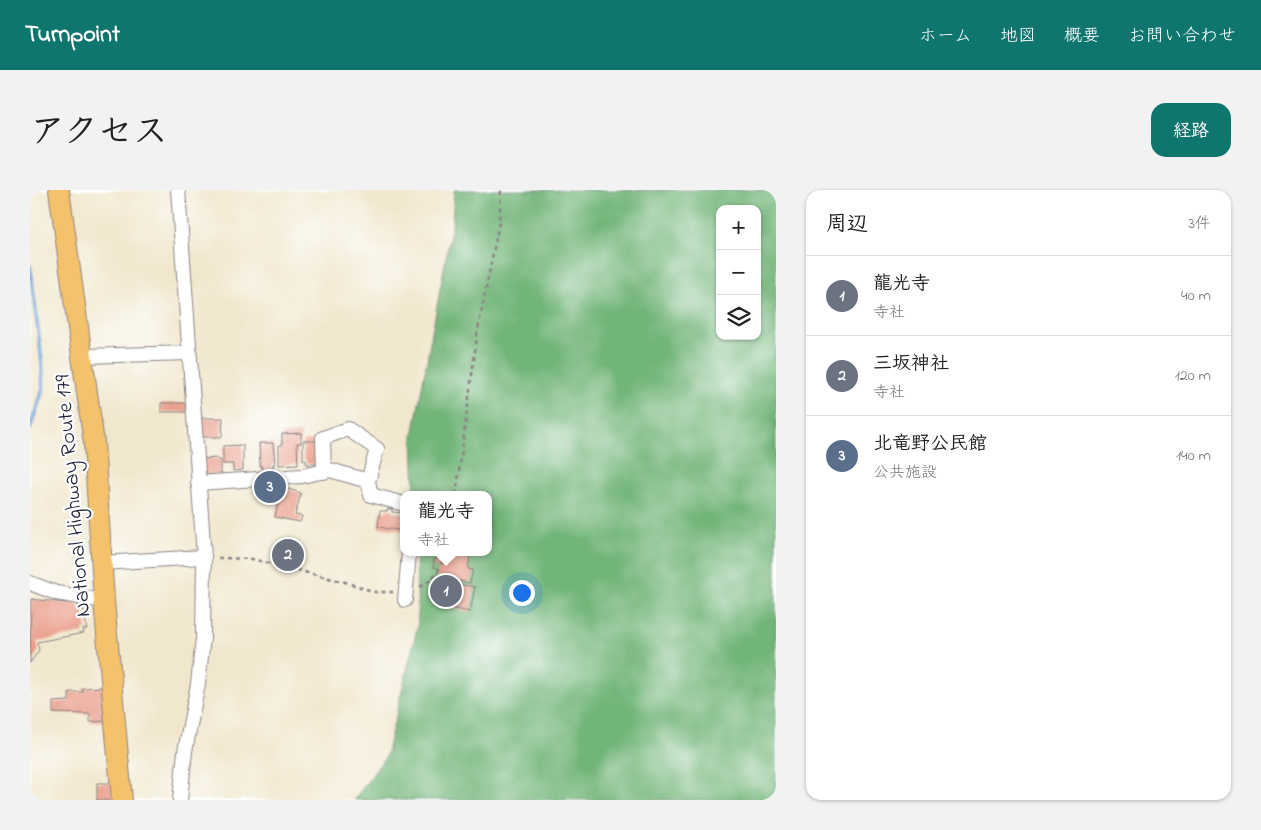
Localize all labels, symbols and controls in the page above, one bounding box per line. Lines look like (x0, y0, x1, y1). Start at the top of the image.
text: Turnpoint (25, 18, 120, 53)
text: ホーム (919, 24, 972, 50)
text: 地図 (1000, 24, 1036, 50)
text: 概要 (1064, 24, 1100, 50)
text: お問い合わせ (1128, 24, 1236, 50)
button: 経路 (1151, 103, 1231, 157)
text: アクセス (30, 108, 168, 159)
map controls (716, 205, 761, 340)
button: + (716, 205, 761, 250)
text: 周辺 (826, 210, 868, 240)
text: 3件 (1188, 212, 1211, 236)
button: − (716, 250, 761, 295)
text: 龍光寺 (873, 271, 930, 298)
text: 1 (839, 284, 845, 308)
text: 40 m (1181, 284, 1211, 308)
button: layers (716, 295, 761, 340)
text: 寺社 (873, 301, 905, 325)
text: 三坂神社 (873, 351, 949, 378)
text: 2 (838, 364, 846, 388)
text: 120 m (1175, 364, 1211, 388)
street label: National Highway Route 179 (47, 373, 102, 618)
text: 寺社 (873, 381, 905, 405)
text: 北竜野公民館 (873, 431, 987, 458)
text: 3 (839, 444, 845, 468)
text: 140 m (1176, 444, 1211, 468)
text: 公共施設 (873, 461, 937, 485)
pin: 3 (254, 468, 286, 506)
popup (400, 491, 492, 556)
text: 龍光寺 (417, 499, 475, 526)
text: 寺社 (417, 529, 450, 553)
pin: 2 (272, 536, 304, 574)
pin: 1 (430, 572, 462, 610)
your location (509, 580, 535, 606)

